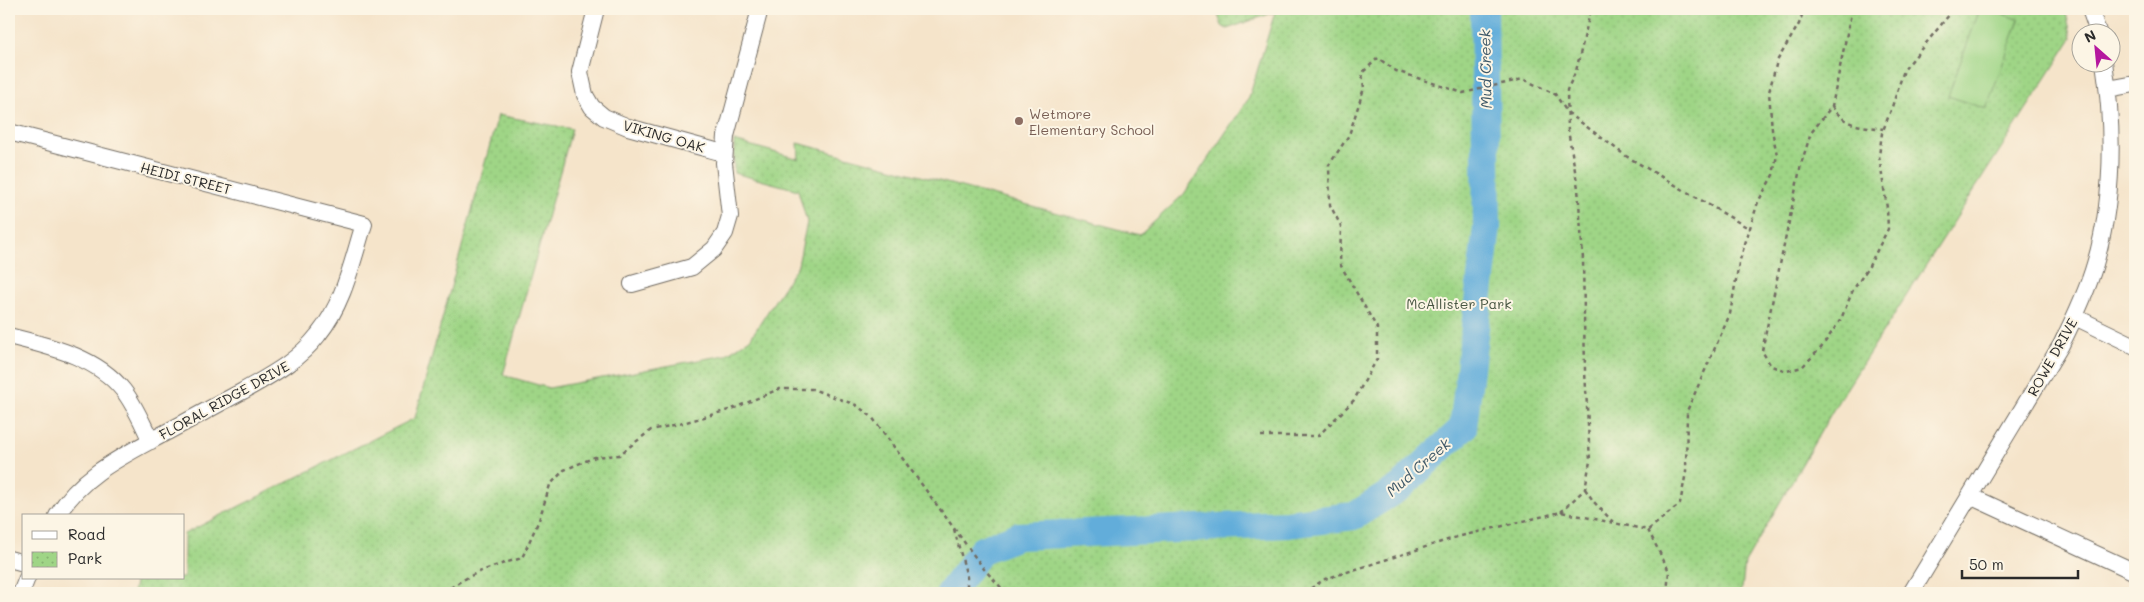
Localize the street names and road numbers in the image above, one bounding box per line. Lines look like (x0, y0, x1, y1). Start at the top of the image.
street label: VIKING OAK (621, 115, 708, 157)
street label: HEIDI STREET (139, 158, 234, 198)
street label: ROWE DRIVE (2023, 315, 2081, 399)
street label: FLORAL RIDGE DRIVE (155, 356, 293, 444)

